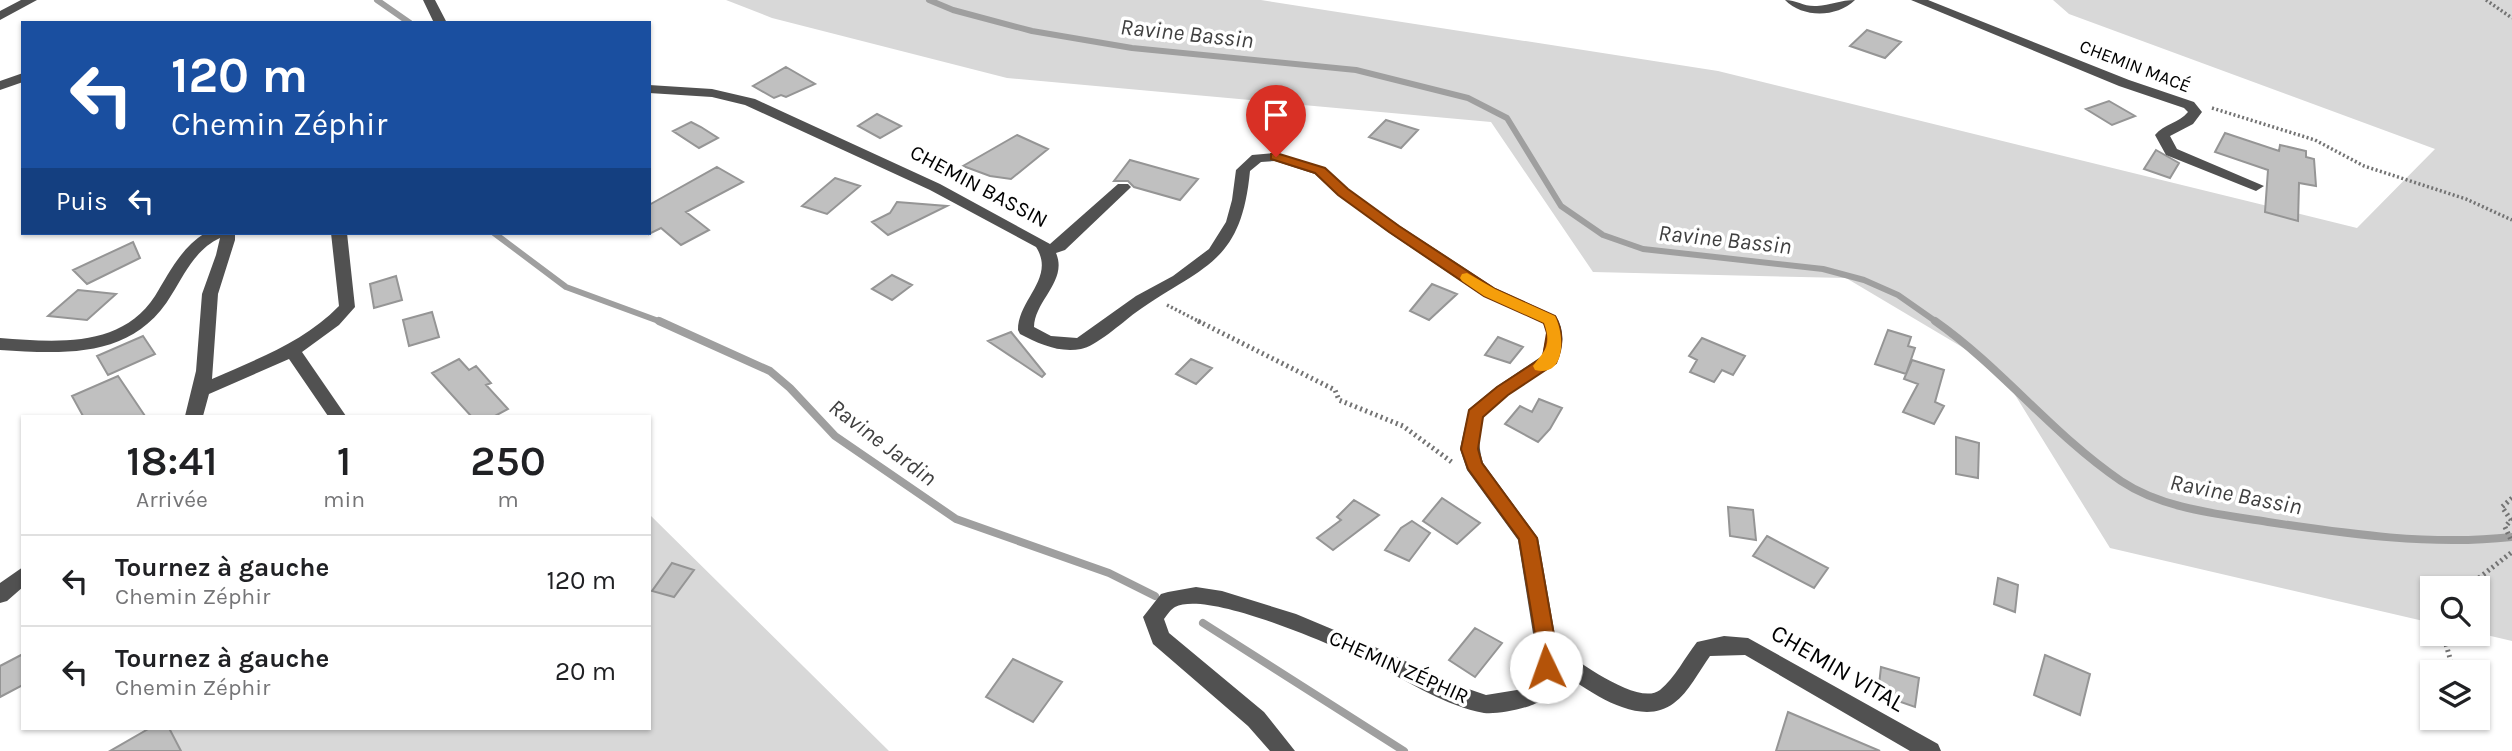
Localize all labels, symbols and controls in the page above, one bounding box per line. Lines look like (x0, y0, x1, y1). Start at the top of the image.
water label: Ravine Bassin (1119, 13, 1255, 54)
street label: CHEMIN MACÉ (2077, 34, 2194, 97)
text: 120 m (171, 47, 308, 104)
icon: left (56, 49, 147, 140)
pin (1246, 85, 1306, 157)
icon: arrive (1257, 96, 1295, 134)
text: Chemin Zéphir (171, 106, 387, 143)
street label: CHEMIN BASSIN (906, 140, 1052, 232)
icon: left (122, 182, 160, 220)
text: Puis (56, 186, 108, 217)
water label: Ravine Bassin (1657, 219, 1793, 260)
water label: Ravine Jardin (824, 393, 942, 492)
text: 18:41 (126, 436, 218, 486)
text: 1 (337, 436, 351, 486)
text: 250 (470, 436, 546, 486)
water label: Ravine Bassin (2168, 468, 2304, 521)
text: Arrivée (136, 486, 208, 513)
text: min (323, 486, 365, 513)
text: m (497, 486, 519, 513)
text: Tournez à gauche (115, 552, 329, 583)
icon: left (56, 562, 94, 600)
text: 120 m (546, 565, 616, 596)
map controls (2420, 576, 2490, 730)
button: search (2420, 576, 2490, 646)
text: Chemin Zéphir (115, 583, 270, 610)
street label: CHEMIN VITAL (1766, 618, 1910, 718)
street label: CHEMIN ZÉPHIR (1325, 625, 1473, 709)
position arrow (1509, 630, 1583, 704)
text: Tournez à gauche (115, 643, 329, 674)
icon: left (56, 653, 94, 691)
text: 20 m (555, 656, 616, 687)
button: layers (2420, 660, 2490, 730)
text: Chemin Zéphir (115, 674, 270, 701)

